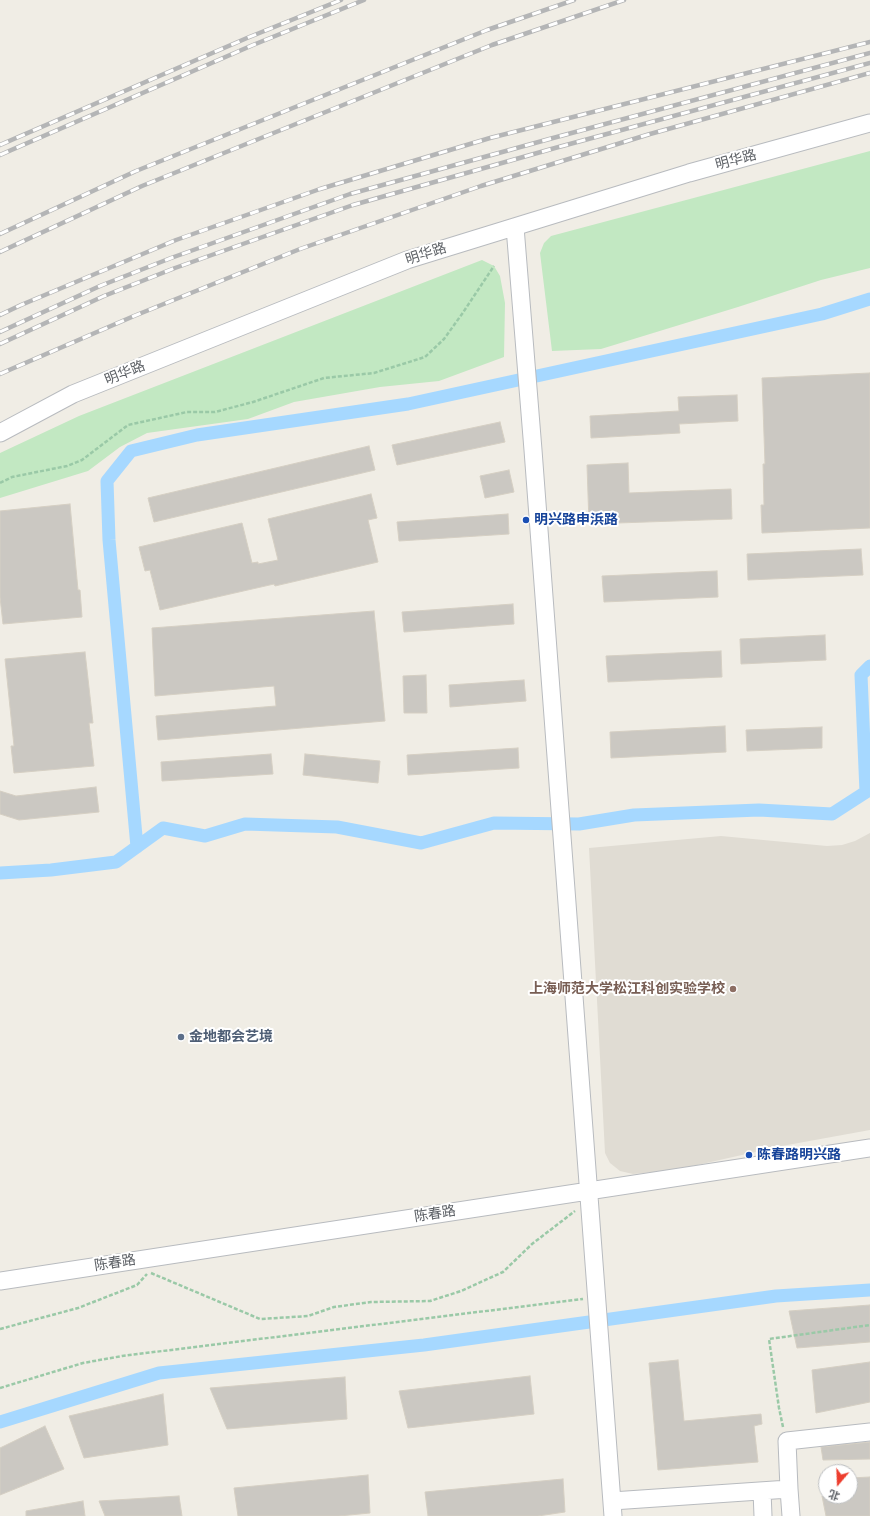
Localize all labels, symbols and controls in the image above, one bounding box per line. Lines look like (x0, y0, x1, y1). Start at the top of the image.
street label: 明华路 (714, 146, 758, 174)
street label: 明华路 (403, 240, 449, 268)
street label: 明华路 (102, 357, 148, 389)
place label: 明兴路申浜路 (534, 512, 618, 528)
marker: 明兴路申浜路 (521, 515, 531, 525)
place label: 上海师范大学松江科创实验学校 (529, 981, 725, 997)
marker: 上海师范大学松江科创实验学校 (728, 984, 738, 994)
place label: 金地都会艺境 (189, 1029, 273, 1045)
marker: 金地都会艺境 (176, 1032, 186, 1042)
place label: 陈春路明兴路 (757, 1147, 841, 1163)
marker: 陈春路明兴路 (744, 1150, 754, 1160)
street label: 陈春路 (413, 1202, 457, 1226)
street label: 陈春路 (93, 1251, 137, 1275)
north arrow (818, 1464, 858, 1504)
text: 北 (827, 1487, 842, 1503)

